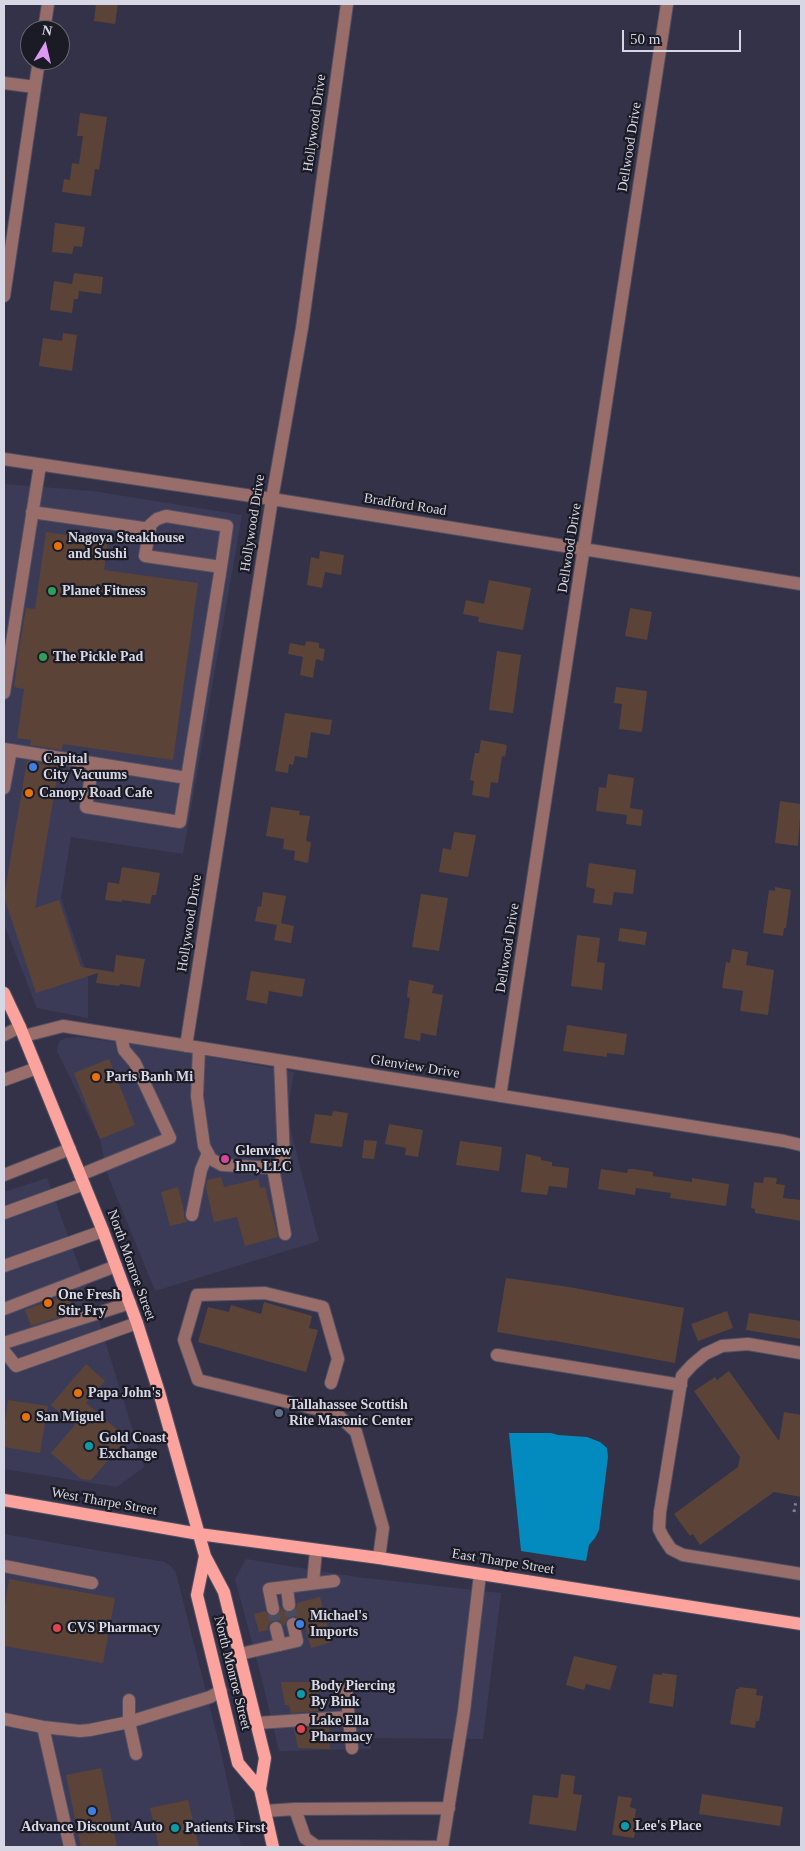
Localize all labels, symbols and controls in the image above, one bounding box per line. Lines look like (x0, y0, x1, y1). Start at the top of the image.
north arrow (20, 20, 70, 70)
scale bar (625, 20, 744, 52)
text: N (41, 22, 53, 39)
text: 50 m (630, 31, 660, 47)
street label: Hollywood Drive (300, 73, 330, 173)
street label: Dellwood Drive (615, 101, 645, 193)
street label: Hollywood Drive (237, 473, 269, 573)
street label: Bradford Road (362, 490, 448, 520)
street label: Dellwood Drive (555, 502, 585, 594)
place label: Nagoya Steakhouse and Sushi (68, 530, 184, 562)
marker: Nagoya Steakhouse and Sushi (52, 540, 64, 552)
place label: Planet Fitness (62, 583, 146, 599)
marker: Planet Fitness (46, 585, 58, 597)
place label: The Pickle Pad (53, 649, 143, 665)
marker: The Pickle Pad (37, 651, 49, 663)
place label: Capital City Vacuums (43, 751, 127, 784)
marker: Capital City Vacuums (27, 761, 39, 773)
place label: Canopy Road Cafe (39, 785, 153, 801)
marker: Canopy Road Cafe (23, 787, 35, 799)
street label: Hollywood Drive (174, 873, 206, 973)
street label: Dellwood Drive (493, 902, 523, 994)
street label: Glenview Drive (369, 1052, 461, 1082)
place label: Paris Banh Mi (106, 1069, 193, 1085)
marker: Paris Banh Mi (90, 1071, 102, 1083)
place label: Glenview Inn, LLC (235, 1143, 292, 1176)
marker: Glenview Inn, LLC (219, 1153, 231, 1165)
street label: North Monroe Street (103, 1207, 159, 1323)
place label: One Fresh Stir Fry (58, 1287, 120, 1320)
marker: One Fresh Stir Fry (42, 1297, 54, 1309)
place label: Papa John's (88, 1385, 161, 1401)
marker: Papa John's (72, 1387, 84, 1399)
place label: Tallahassee Scottish Rite Masonic Center (289, 1397, 413, 1430)
marker: Tallahassee Scottish Rite Masonic Center (273, 1407, 285, 1419)
place label: San Miguel (36, 1409, 104, 1425)
marker: San Miguel (20, 1411, 32, 1423)
place label: Gold Coast Exchange (99, 1430, 166, 1462)
marker: Gold Coast Exchange (83, 1440, 95, 1452)
street label: West Tharpe Street (50, 1484, 158, 1520)
street label: East Tharpe Street (451, 1546, 555, 1578)
place label: Michael's Imports (310, 1608, 368, 1640)
street label: North Monroe Street (210, 1614, 254, 1732)
marker: Michael's Imports (294, 1618, 306, 1630)
place label: CVS Pharmacy (67, 1620, 160, 1636)
marker: CVS Pharmacy (51, 1622, 63, 1634)
place label: Body Piercing By Bink (311, 1678, 395, 1710)
marker: Body Piercing By Bink (295, 1688, 307, 1700)
place label: Lake Ella Pharmacy (311, 1713, 372, 1745)
marker: Lake Ella Pharmacy (295, 1723, 307, 1735)
marker: Advance Discount Auto (86, 1805, 98, 1817)
place label: Lee's Place (635, 1818, 701, 1834)
place label: Advance Discount Auto (21, 1819, 163, 1835)
place label: Patients First (185, 1820, 265, 1836)
marker: Lee's Place (619, 1820, 631, 1832)
marker: Patients First (169, 1822, 181, 1834)

